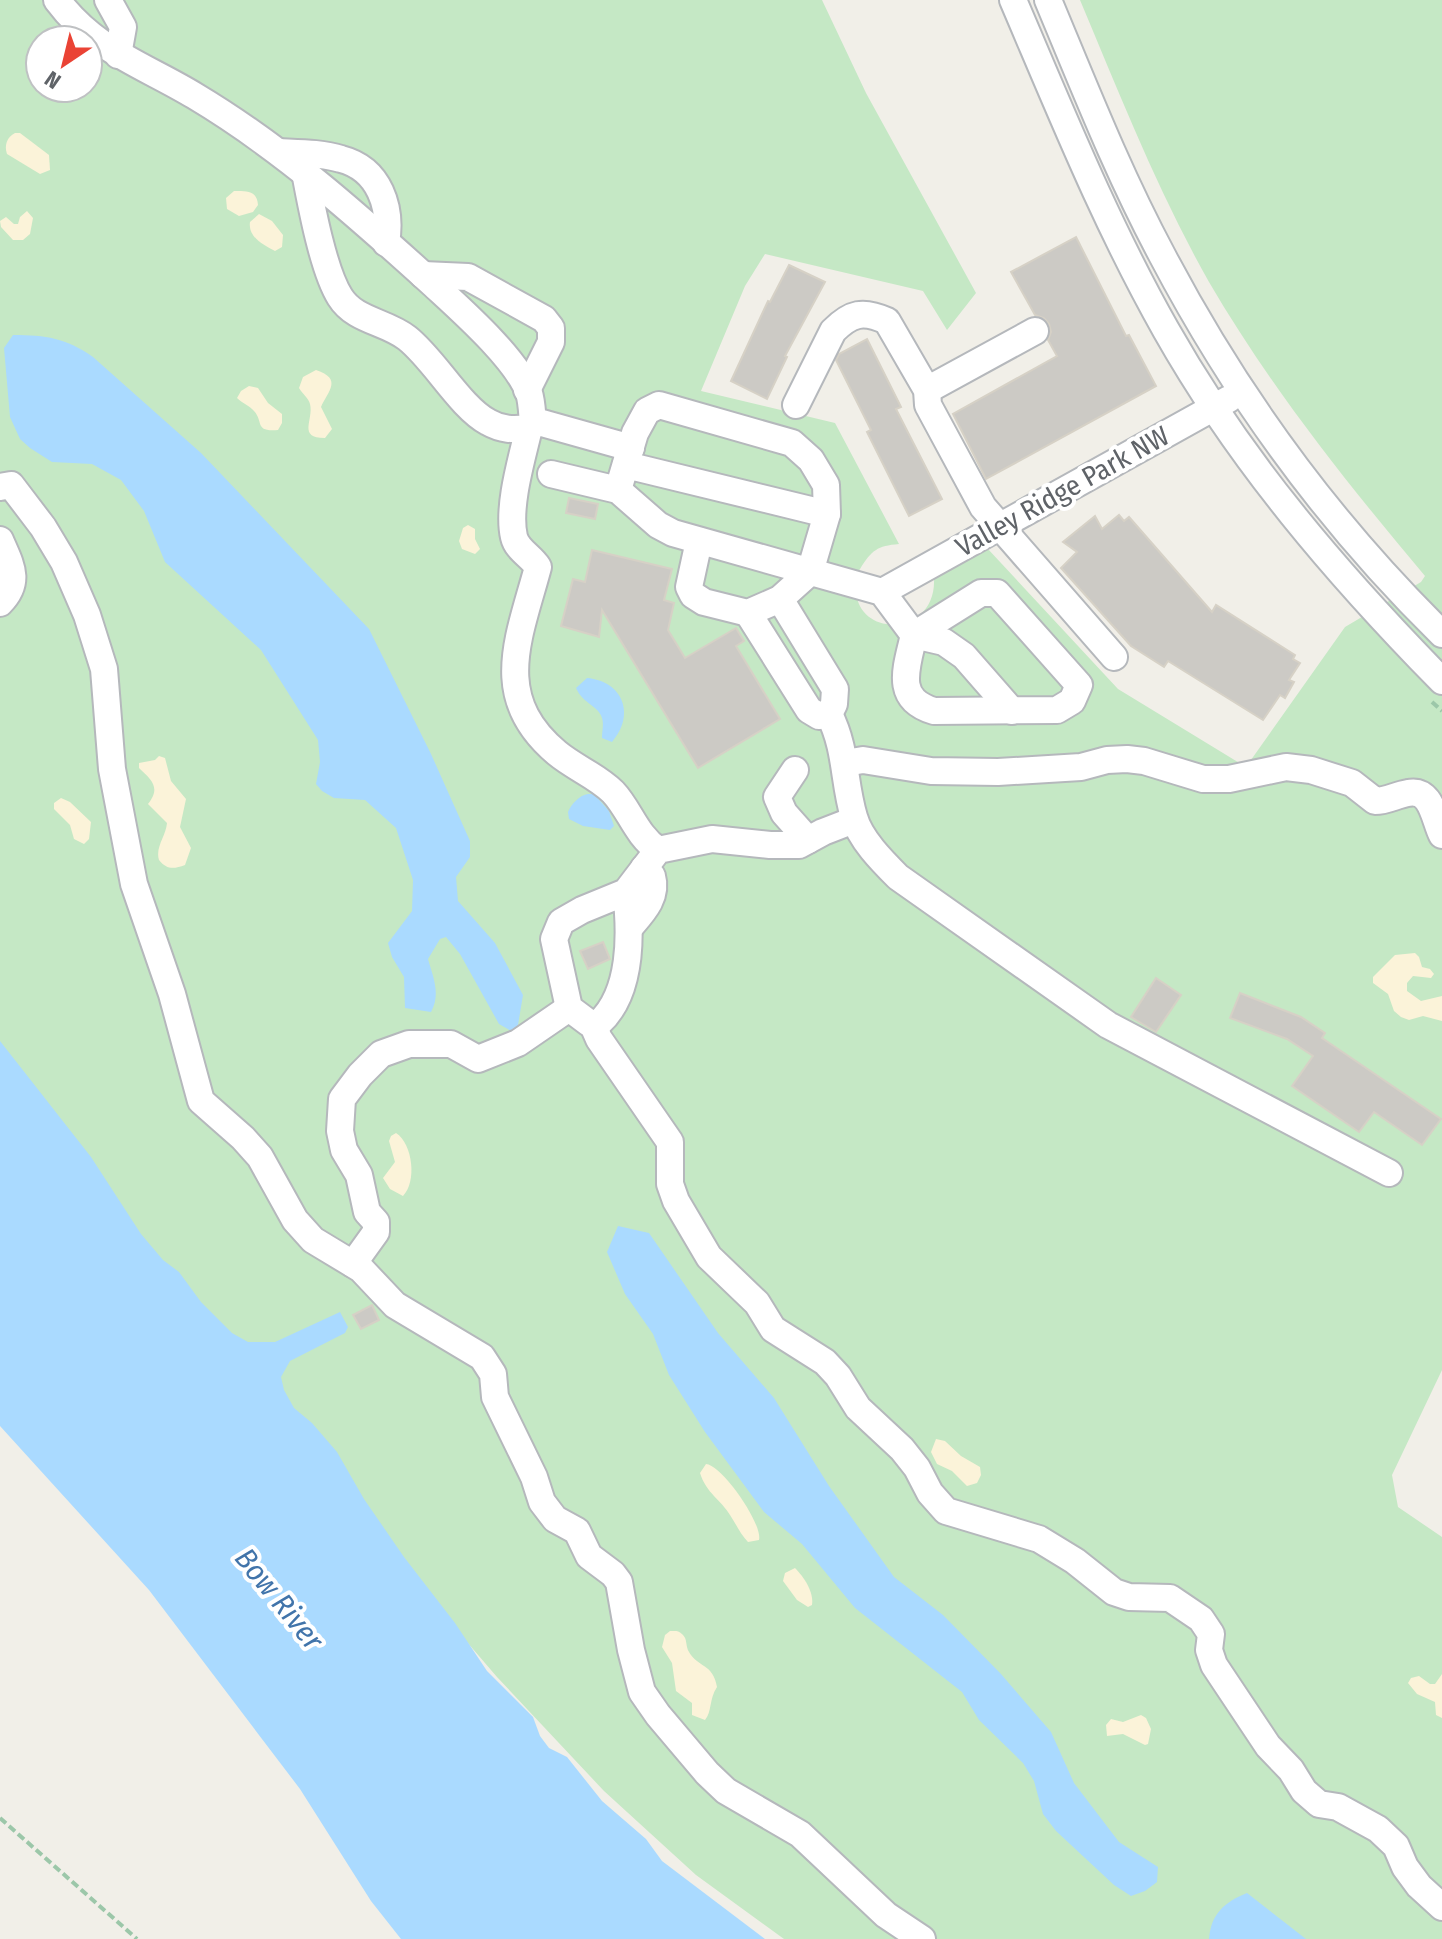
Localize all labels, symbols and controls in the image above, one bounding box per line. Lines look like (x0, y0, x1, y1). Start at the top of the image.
north arrow (24, 24, 104, 104)
text: N (40, 65, 66, 95)
street label: Valley Ridge Park NW (950, 419, 1175, 564)
water label: Bow River (227, 1541, 332, 1658)

